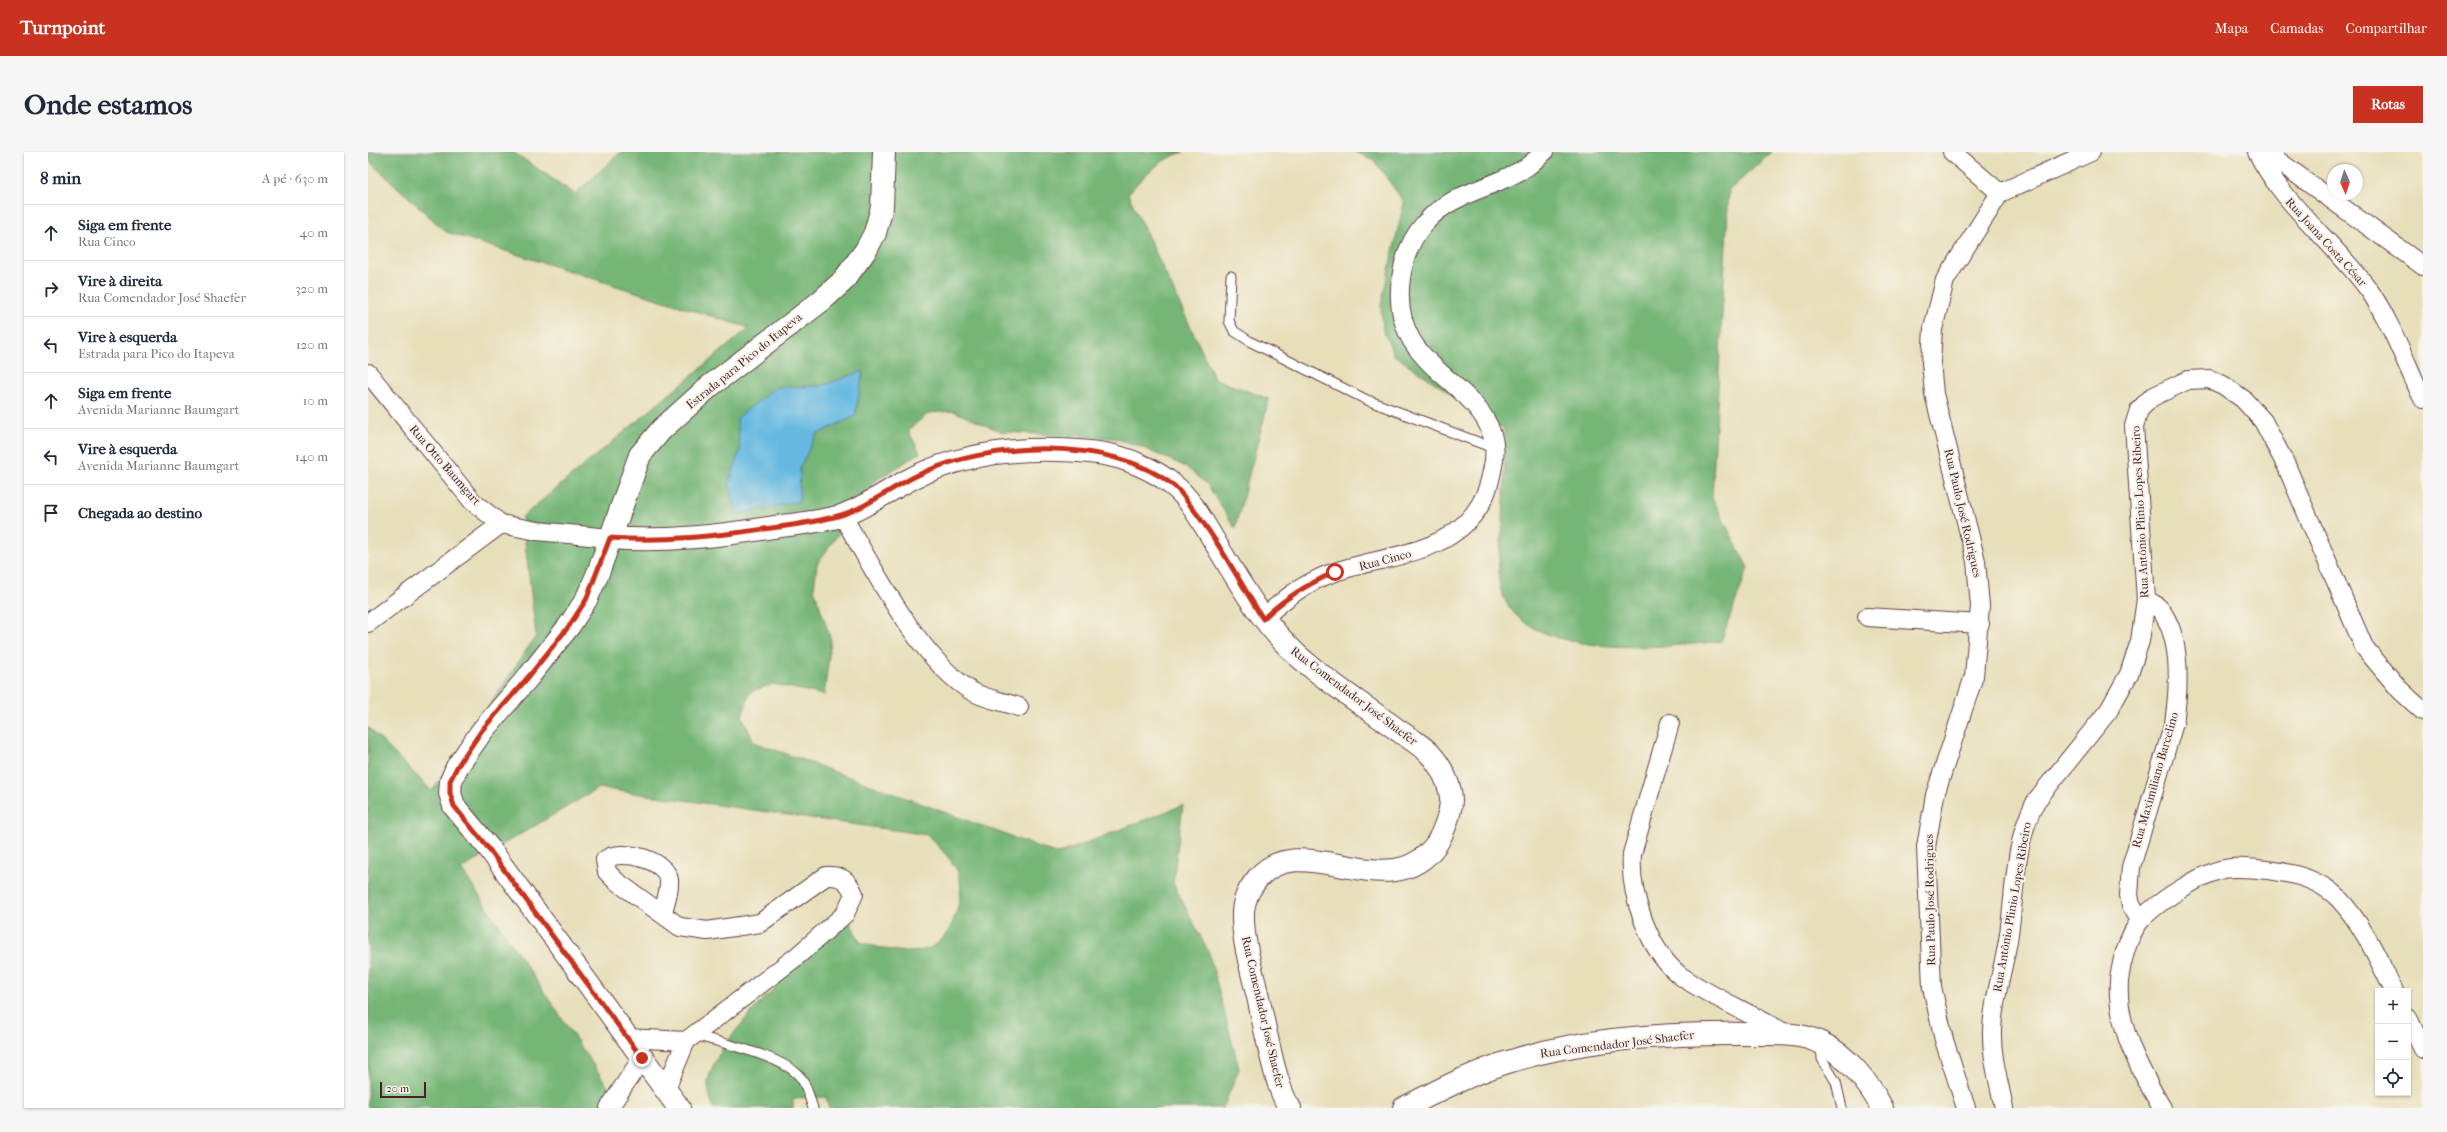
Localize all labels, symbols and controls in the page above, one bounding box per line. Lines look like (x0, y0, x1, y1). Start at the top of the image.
text: Turnpoint (20, 17, 105, 39)
text: Mapa (2215, 20, 2248, 37)
text: Camadas (2270, 20, 2324, 37)
text: Compartilhar (2346, 20, 2427, 37)
button: Rotas (2353, 86, 2423, 123)
text: Onde estamos (24, 88, 192, 121)
north arrow (2327, 164, 2363, 200)
text: 8 min (40, 168, 81, 188)
text: A pé · 630 m (262, 171, 328, 186)
street label: Rua Joana Costa César (2282, 195, 2370, 290)
text: Siga em frente (78, 216, 171, 234)
icon: ahead (40, 222, 62, 244)
text: 40 m (300, 225, 328, 240)
text: Rua Cinco (78, 234, 136, 249)
text: Vire à direita (78, 272, 162, 290)
icon: right (40, 278, 62, 300)
text: 320 m (295, 281, 328, 296)
text: Rua Comendador José Shaefer (78, 290, 246, 305)
street label: Estrada para Pico do Itapeva (683, 310, 805, 412)
text: Vire à esquerda (78, 328, 177, 346)
icon: left (40, 334, 62, 356)
text: 120 m (296, 337, 328, 352)
text: Estrada para Pico do Itapeva (78, 346, 235, 361)
text: Siga em frente (78, 384, 171, 402)
icon: ahead (40, 390, 62, 412)
text: 10 m (303, 393, 328, 408)
text: Avenida Marianne Baumgart (78, 402, 239, 417)
street label: Rua Otto Baumgart (406, 422, 484, 508)
street label: Rua Antônio Plinio Lopes Ribeiro (2128, 426, 2152, 598)
text: Vire à esquerda (78, 440, 177, 458)
icon: left (40, 446, 62, 468)
street label: Rua Paulo José Rodrigues (1941, 447, 1985, 579)
text: 140 m (295, 449, 328, 464)
text: Avenida Marianne Baumgart (78, 458, 239, 473)
icon: arrive (40, 502, 62, 524)
text: Chegada ao destino (78, 504, 202, 522)
street label: Rua Cinco (1357, 546, 1413, 574)
route start (1326, 563, 1344, 581)
street label: Rua Comendador José Shaefer (1288, 644, 1421, 749)
street label: Rua Maximiliano Barcelino (2129, 710, 2181, 850)
street label: Rua Antônio Plinio Lopes Ribeiro (1990, 821, 2034, 993)
street label: Rua Paulo José Rodrigues (1922, 834, 1938, 966)
street label: Rua Comendador José Shaefer (1239, 935, 1287, 1090)
map controls (2375, 988, 2411, 1096)
button: + (2375, 988, 2411, 1024)
button: − (2375, 1024, 2411, 1060)
street label: Rua Comendador José Shaefer (1539, 1027, 1696, 1060)
route end (633, 1049, 651, 1067)
button: locate (2375, 1060, 2411, 1096)
scale bar (380, 1080, 426, 1099)
text: 20 m (386, 1082, 409, 1095)

